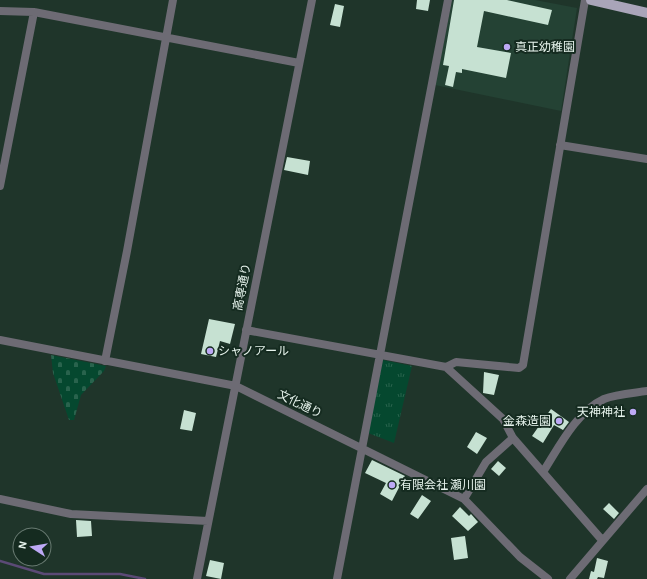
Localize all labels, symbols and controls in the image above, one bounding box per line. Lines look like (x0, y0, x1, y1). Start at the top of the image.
place label: 真正幼稚園 (515, 40, 575, 53)
marker: 真正幼稚園 (502, 42, 512, 52)
street label: 高専通り (231, 262, 252, 312)
place label: シャノアール (218, 345, 289, 357)
marker: シャノアール (205, 346, 215, 356)
street label: 文化通り (276, 387, 325, 420)
place label: 天神神社 (577, 406, 625, 418)
marker: 天神神社 (628, 407, 638, 417)
place label: 金森造園 (503, 415, 551, 427)
marker: 金森造園 (554, 416, 564, 426)
place label: 有限会社 瀬川園 (400, 478, 486, 491)
marker: 有限会社 瀬川園 (387, 480, 397, 490)
north arrow (12, 527, 52, 567)
text: N (17, 540, 29, 550)

